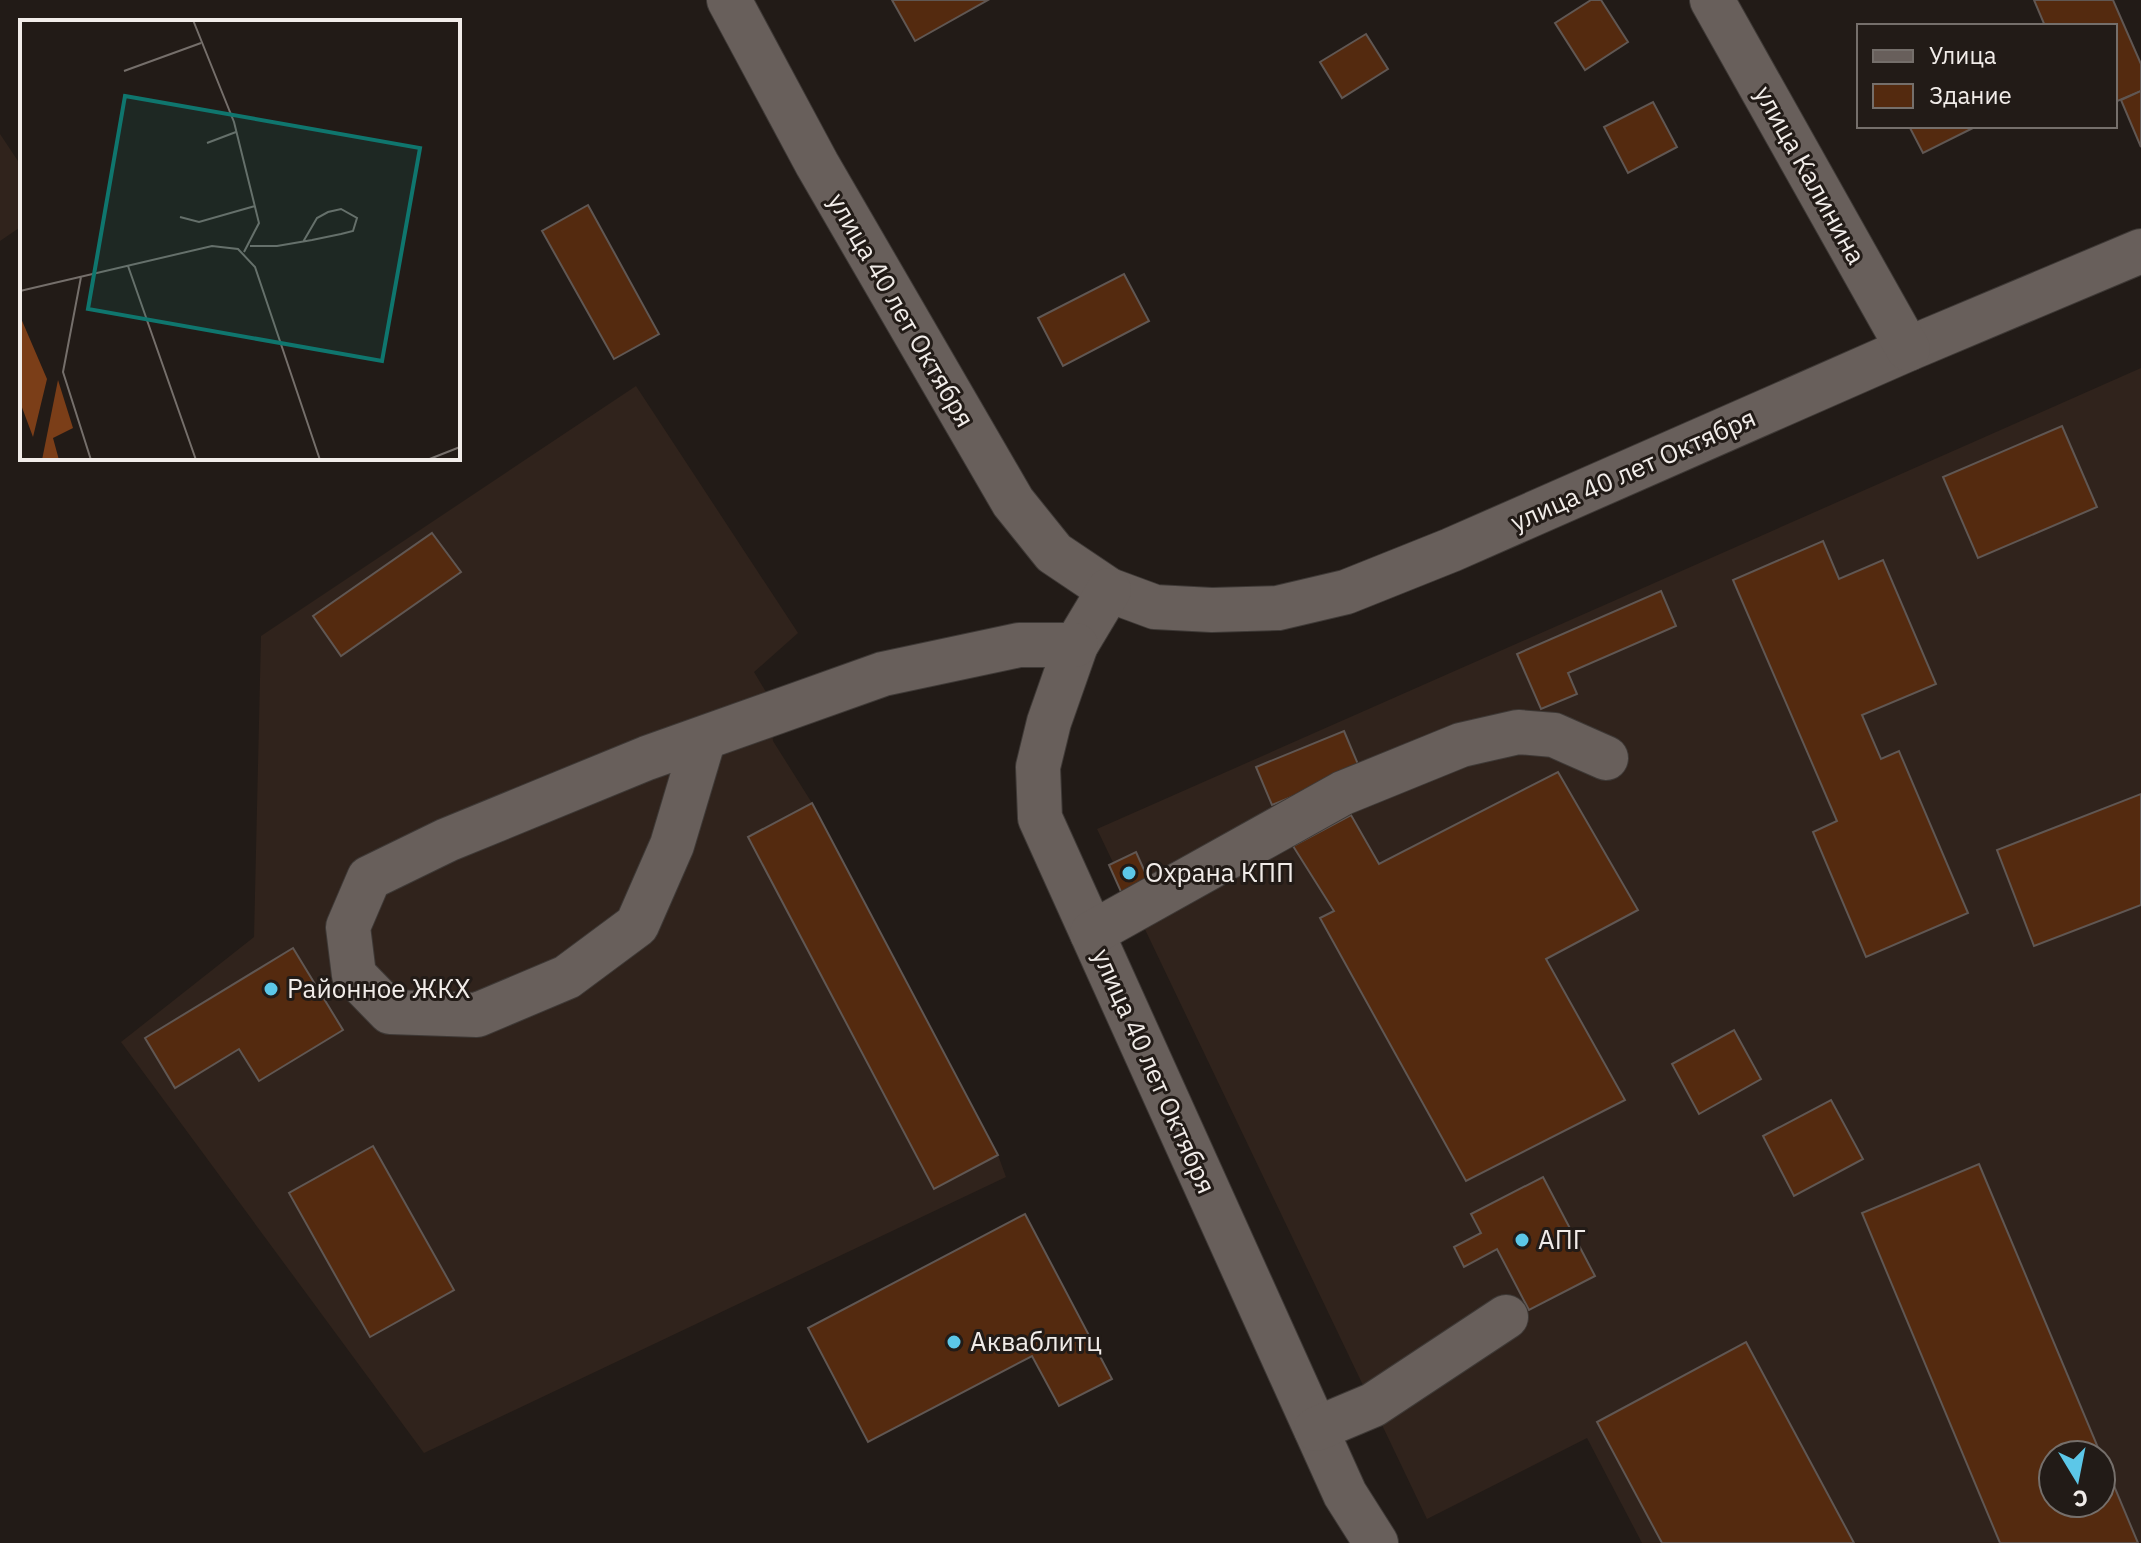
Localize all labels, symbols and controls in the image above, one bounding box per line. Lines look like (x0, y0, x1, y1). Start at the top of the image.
inset map (20, 20, 460, 460)
legend (1857, 24, 2117, 128)
text: Улица (1929, 39, 1997, 71)
street label: улица Калинина (1748, 79, 1874, 270)
text: Здание (1929, 79, 2012, 111)
street label: улица 40 лет Октября (821, 186, 983, 433)
street label: улица 40 лет Октября (1505, 400, 1760, 538)
place label: Охрана КПП (1145, 855, 1294, 889)
marker: Охрана КПП (1120, 864, 1138, 882)
street label: улица 40 лет Октября (1086, 943, 1224, 1198)
place label: Районное ЖКХ (287, 971, 470, 1005)
marker: Районное ЖКХ (262, 980, 280, 998)
place label: АПГ (1538, 1222, 1586, 1256)
marker: АПГ (1513, 1231, 1531, 1249)
place label: Акваблитц (970, 1324, 1102, 1358)
marker: Акваблитц (945, 1333, 963, 1351)
north arrow (2037, 1439, 2117, 1519)
text: С (2071, 1484, 2090, 1515)

